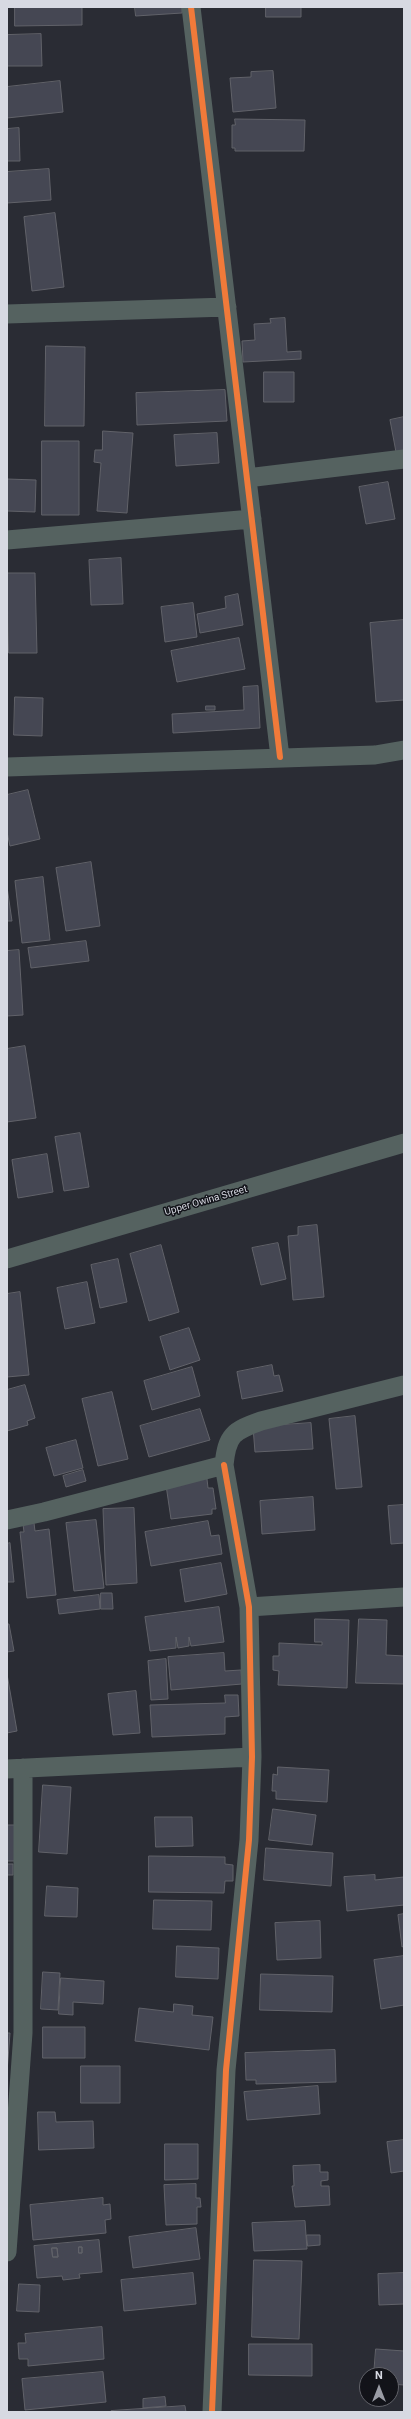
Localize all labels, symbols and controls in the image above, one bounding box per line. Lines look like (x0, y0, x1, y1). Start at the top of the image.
street label: Upper Owina Street (163, 1183, 249, 1219)
north arrow (359, 2367, 399, 2407)
text: N (375, 2369, 383, 2382)

